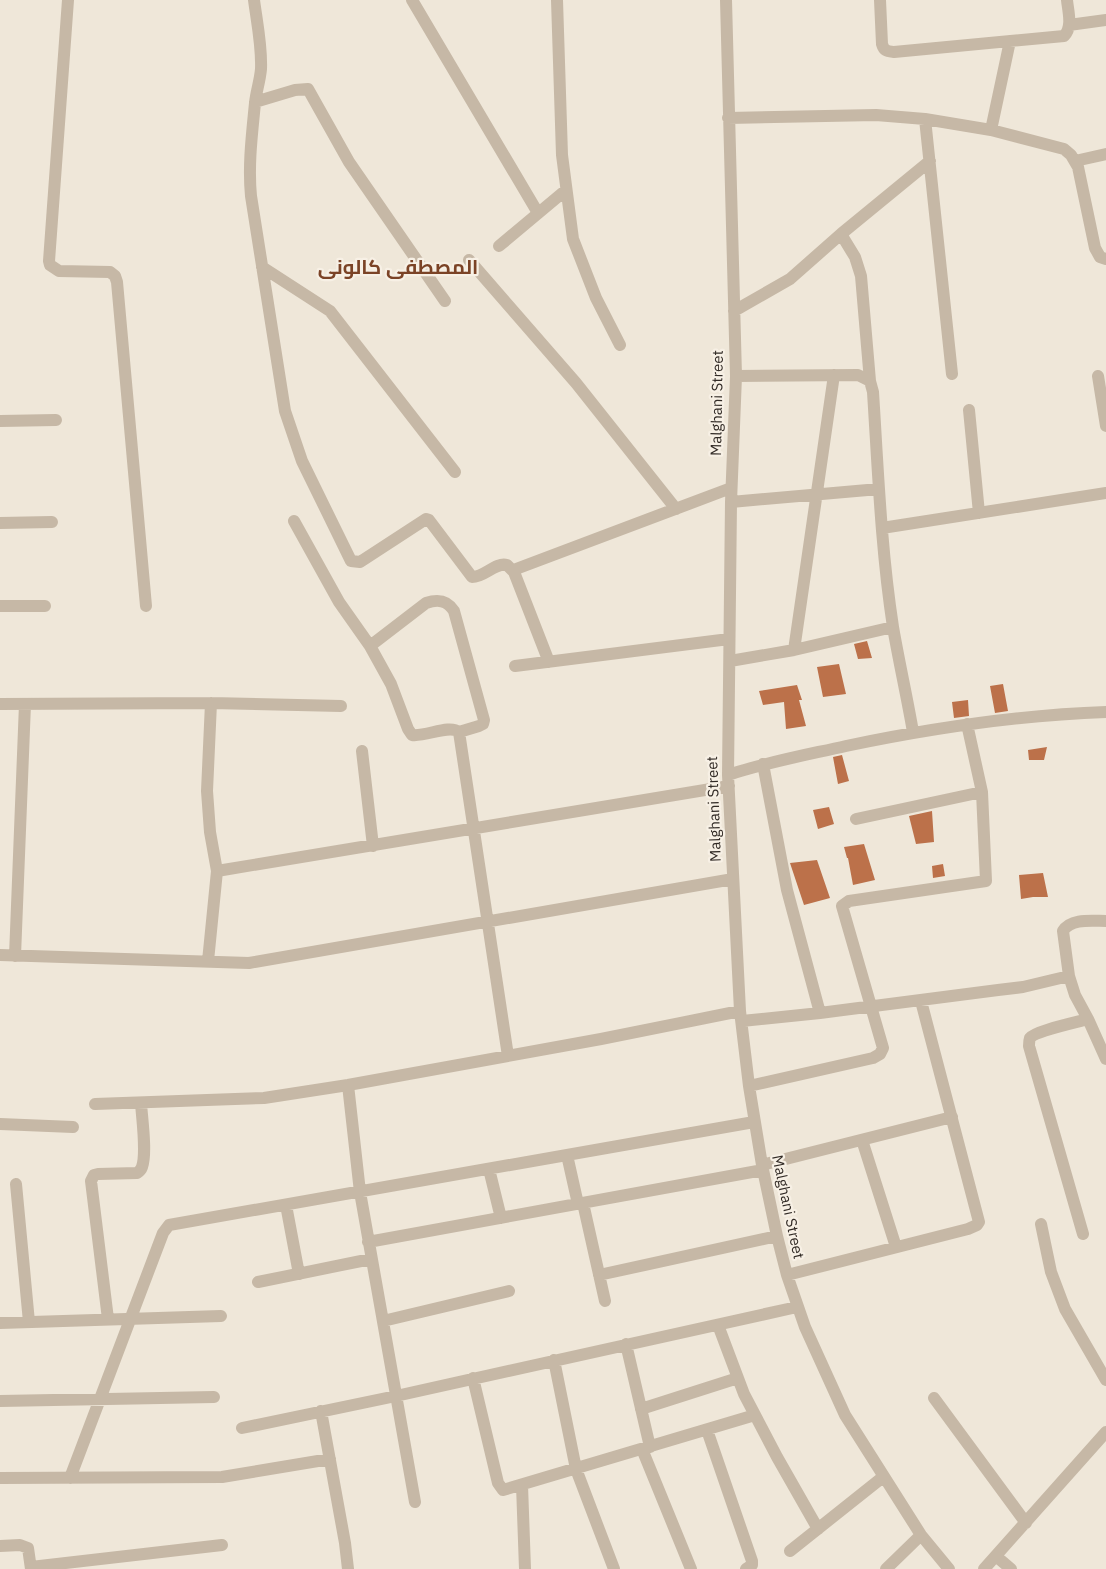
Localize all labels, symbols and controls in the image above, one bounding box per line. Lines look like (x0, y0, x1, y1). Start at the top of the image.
district label: المصطفی کالونی (318, 253, 478, 280)
street label: Malghani Street (706, 350, 727, 456)
street label: Malghani Street (702, 756, 725, 862)
street label: Malghani Street (768, 1153, 809, 1261)

